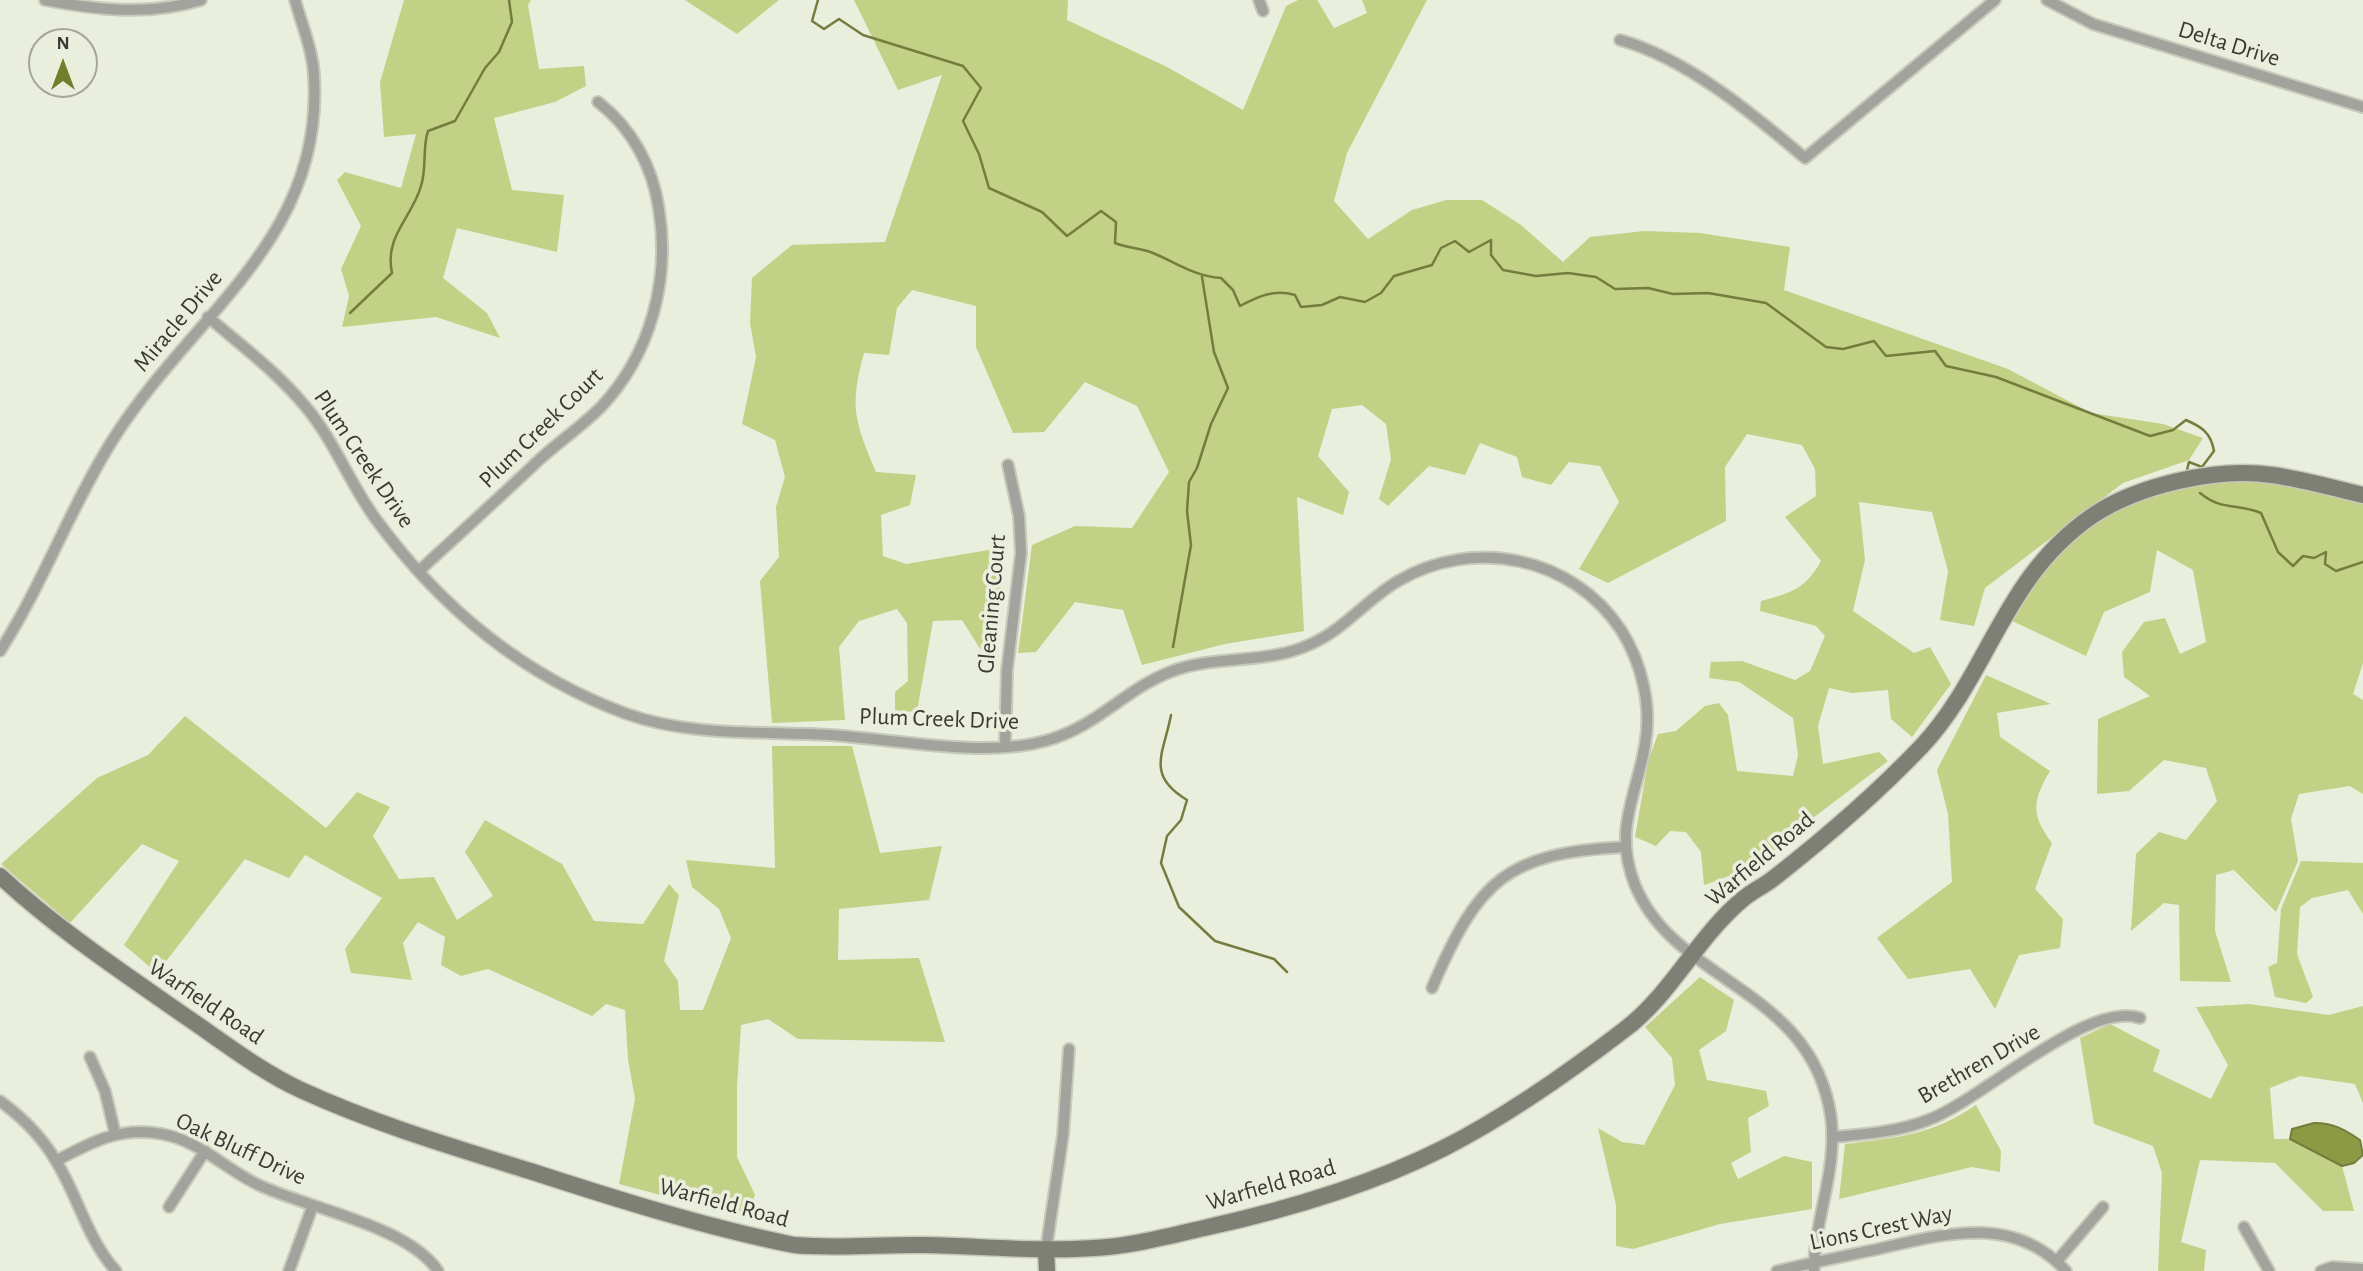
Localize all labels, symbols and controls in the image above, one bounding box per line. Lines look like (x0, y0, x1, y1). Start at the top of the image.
street label: Delta Drive (2175, 15, 2283, 73)
north arrow (28, 28, 98, 98)
text: N (56, 34, 70, 53)
street label: Miracle Drive (127, 264, 229, 378)
street label: Plum Creek Court (473, 362, 609, 494)
street label: Plum Creek Drive (307, 385, 421, 533)
street label: Gleaning Court (972, 533, 1012, 675)
street label: Plum Creek Drive (858, 702, 1020, 736)
street label: Warfield Road (1700, 805, 1820, 913)
street label: Warfield Road (143, 953, 269, 1051)
street label: Brethren Drive (1913, 1017, 2045, 1111)
street label: Oak Bluff Drive (171, 1106, 311, 1192)
street label: Warfield Road (1203, 1153, 1339, 1217)
street label: Warfield Road (656, 1172, 792, 1234)
street label: Lions Crest Way (1807, 1199, 1955, 1257)

